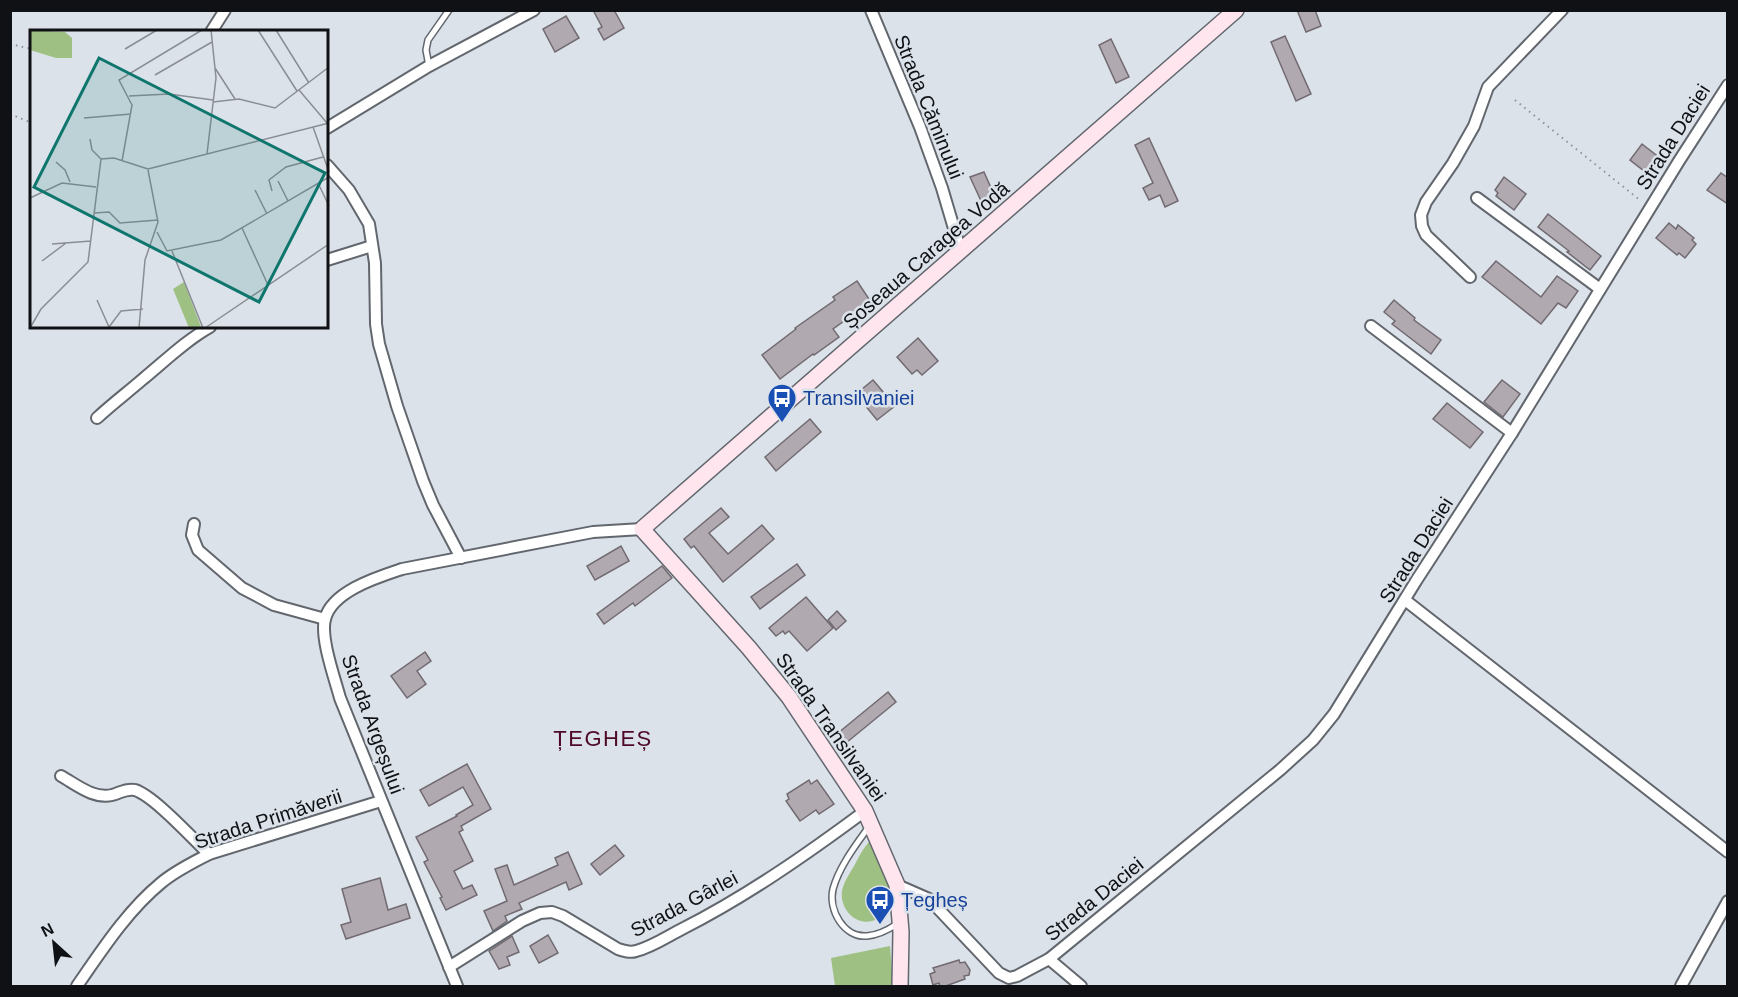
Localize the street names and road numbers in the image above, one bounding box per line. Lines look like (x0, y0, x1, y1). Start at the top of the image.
street label: Strada Căminului (890, 32, 968, 182)
street label: Strada Daciei (1632, 80, 1714, 194)
street label: Șoseaua Caragea Vodă (839, 176, 1014, 333)
street label: Strada Daciei (1375, 493, 1457, 607)
street label: Strada Transilvaniei (772, 649, 890, 805)
street label: Strada Argeșului (338, 651, 408, 797)
street label: Strada Primăverii (192, 785, 344, 853)
street label: Strada Daciei (1040, 853, 1148, 945)
street label: Strada Gârlei (627, 867, 741, 941)

